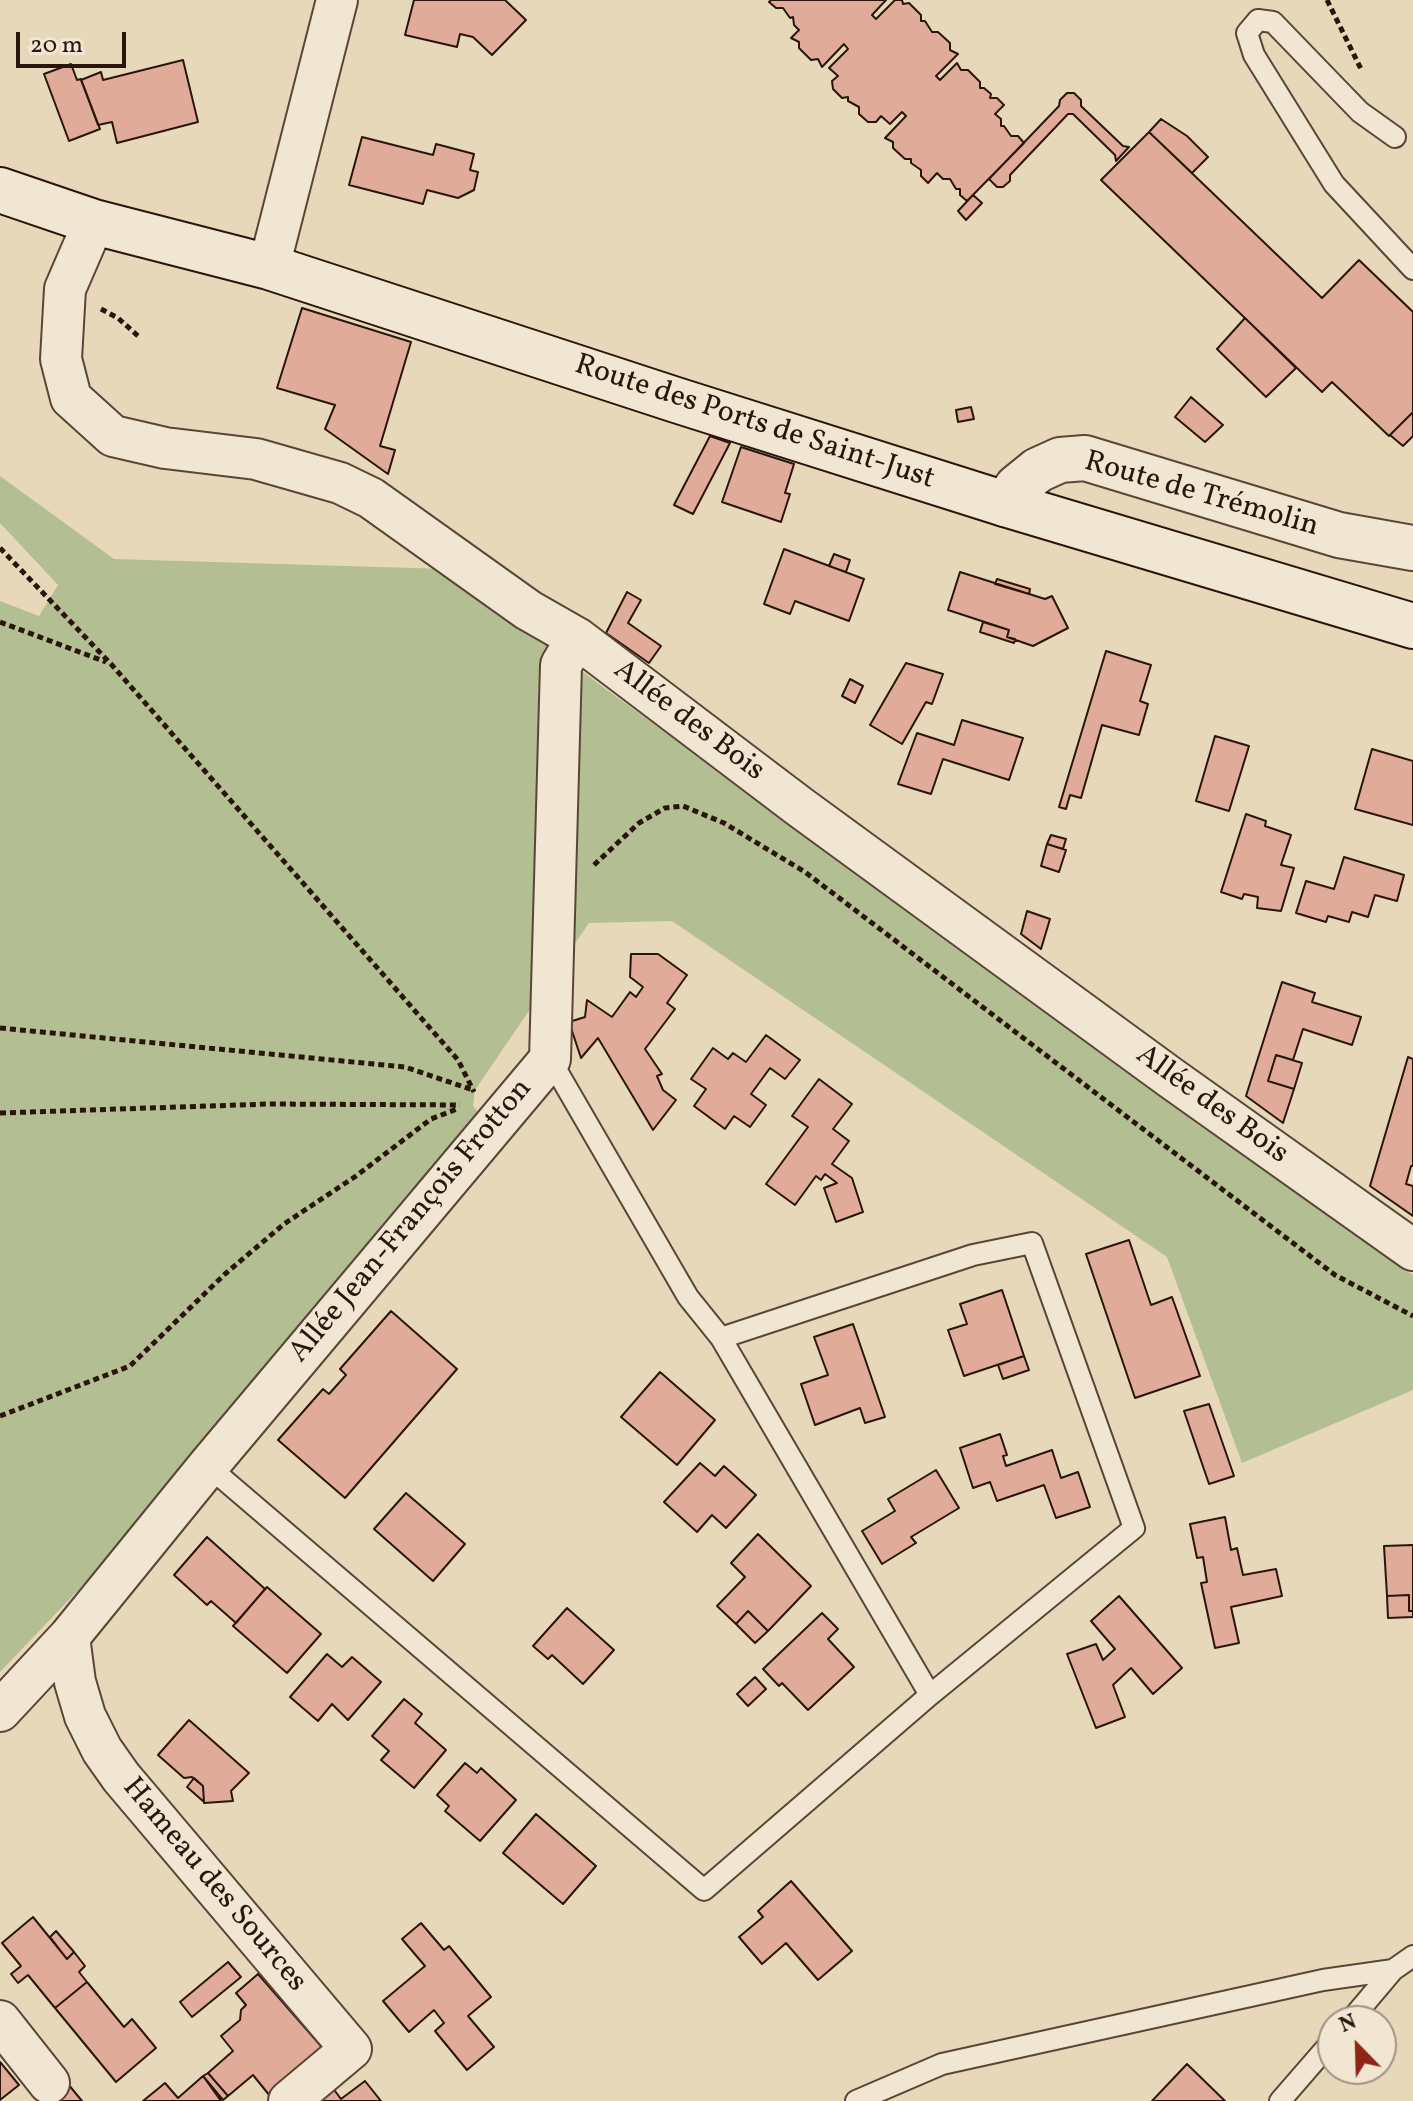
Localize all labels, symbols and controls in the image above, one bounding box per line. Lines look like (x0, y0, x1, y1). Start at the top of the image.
scale bar (20, 16, 130, 66)
text: 20 m (30, 29, 83, 63)
street label: Route des Ports de Saint-Just (570, 349, 938, 499)
street label: Route de Trémolin (1080, 445, 1322, 547)
street label: Allée des Bois (605, 653, 771, 791)
street label: Allée des Bois (1128, 1039, 1294, 1173)
street label: Allée Jean-François Frotton (283, 1073, 541, 1371)
street label: Hameau des Sources (113, 1772, 313, 2000)
north arrow (1317, 2005, 1397, 2085)
text: N (1335, 2007, 1362, 2042)

